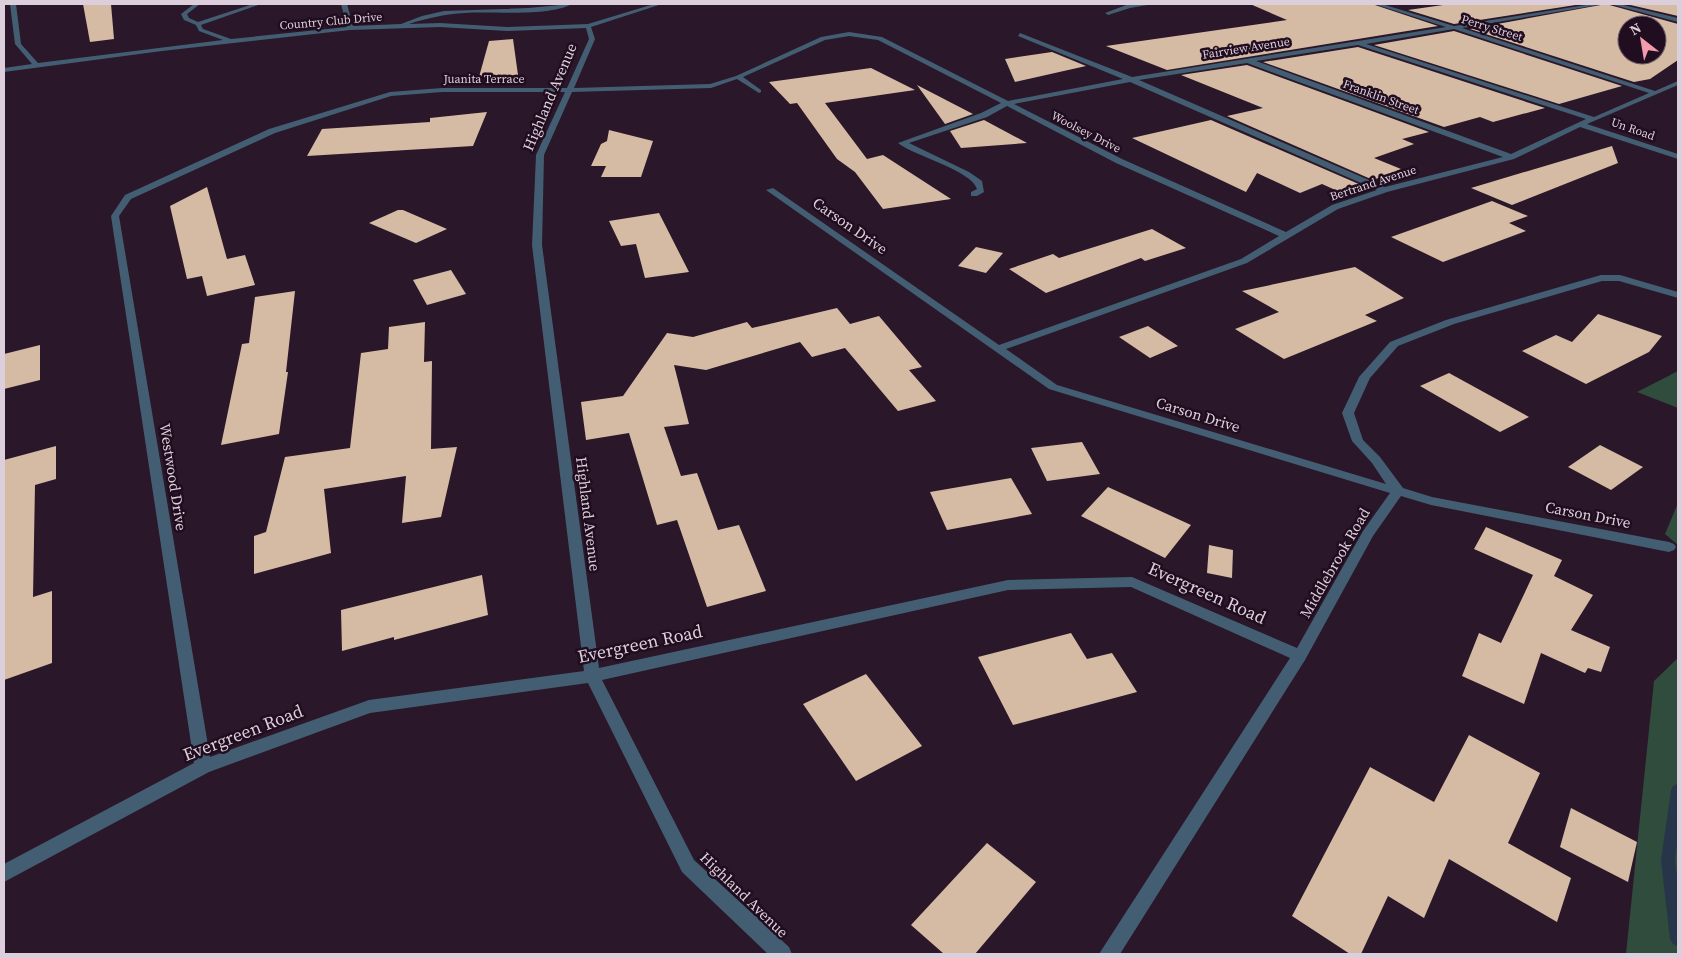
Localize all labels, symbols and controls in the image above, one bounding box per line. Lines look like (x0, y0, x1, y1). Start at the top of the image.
street label: Country Club Drive (279, 9, 383, 33)
street label: Perry Street (1459, 11, 1525, 45)
north arrow (1617, 15, 1667, 65)
text: N (1626, 18, 1645, 40)
street label: Fairview Avenue (1201, 33, 1291, 63)
street label: Highland Avenue (517, 39, 582, 154)
street label: Juanita Terrace (442, 71, 525, 87)
street label: Franklin Street (1341, 76, 1421, 118)
street label: Woolsey Drive (1048, 108, 1124, 156)
street label: Un Road (1609, 114, 1657, 144)
street label: Bertrand Avenue (1328, 161, 1418, 205)
street label: Carson Drive (809, 192, 892, 259)
street label: Carson Drive (1154, 392, 1243, 437)
street label: Westwood Drive (155, 422, 192, 532)
street label: Highland Avenue (571, 456, 606, 573)
street label: Carson Drive (1544, 496, 1633, 533)
street label: Middlebrook Road (1295, 503, 1375, 622)
street label: Evergreen Road (1144, 555, 1270, 630)
street label: Evergreen Road (575, 618, 705, 669)
street label: Evergreen Road (179, 698, 307, 767)
street label: Highland Avenue (696, 847, 793, 942)

